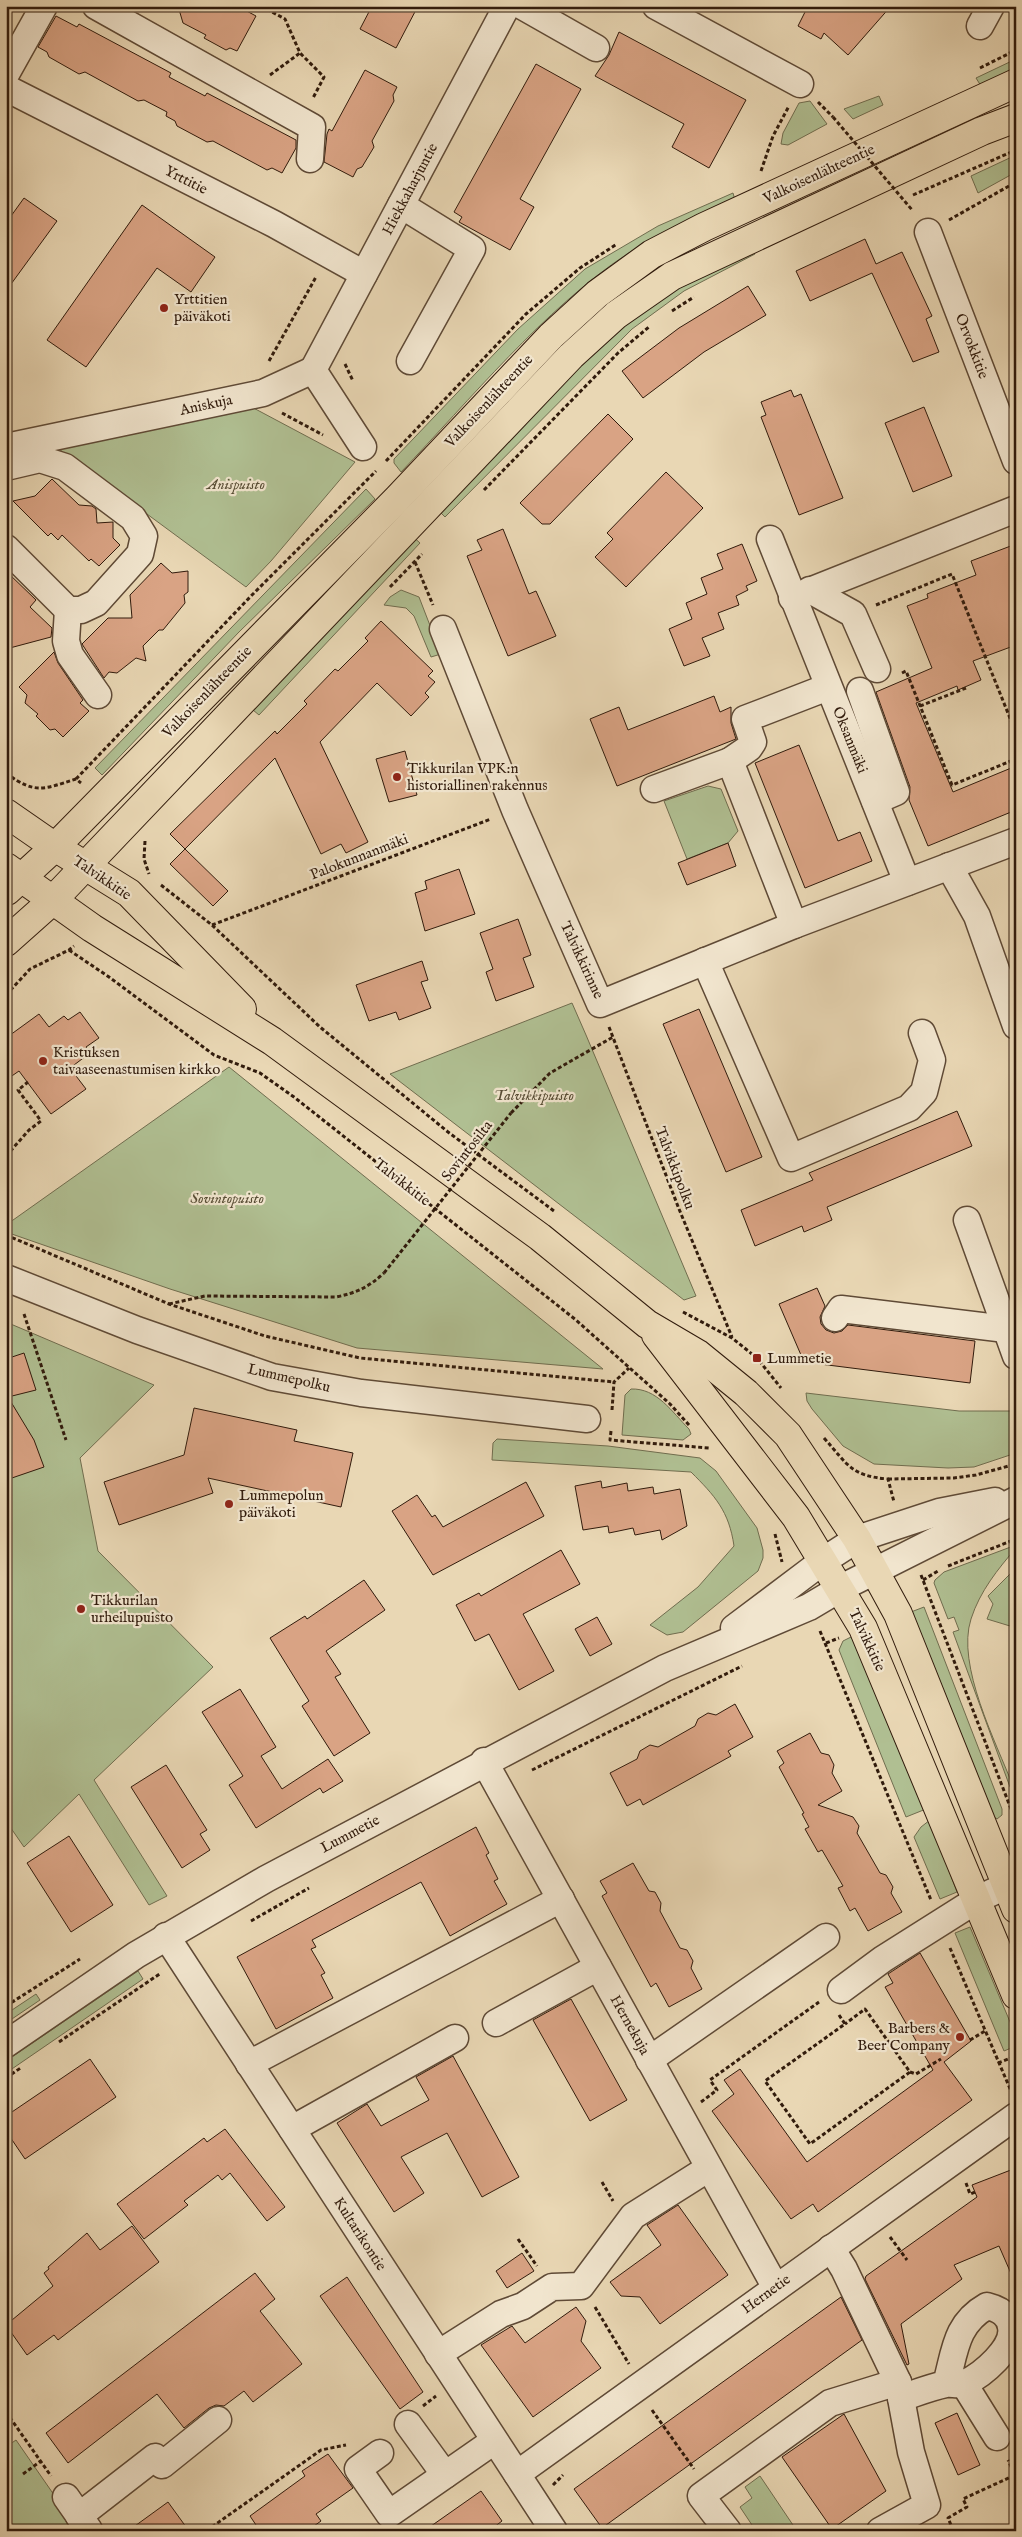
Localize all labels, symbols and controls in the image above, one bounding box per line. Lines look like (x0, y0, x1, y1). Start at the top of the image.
street label: Hiekkaharjuntie (378, 140, 442, 238)
street label: Valkoisenlähteentie (759, 140, 878, 209)
street label: Yrttitie (161, 161, 211, 199)
place label: Yrttitien päiväkoti (174, 290, 231, 326)
marker: Yrttitien päiväkoti (158, 302, 170, 314)
street label: Orvokkitie (951, 311, 993, 381)
street label: Valkoisenlähteentie (440, 350, 537, 452)
street label: Aniskuja (177, 390, 235, 420)
park label: Anispuisto (205, 475, 265, 494)
street label: Valkoisenlähteentie (157, 642, 256, 743)
street label: Oksanmäki (828, 704, 872, 776)
place label: Tikkurilan VPK:n historiallinen rakennus (407, 759, 548, 795)
marker: Tikkurilan VPK:n historiallinen rakennus (391, 771, 403, 783)
street label: Palokunnanmäki (307, 830, 411, 884)
street label: Talvikkitie (69, 851, 135, 905)
street label: Talvikkirinne (556, 918, 608, 1002)
place label: Kristuksen taivaaseenastumisen kirkko (53, 1043, 220, 1079)
marker: Kristuksen taivaaseenastumisen kirkko (37, 1055, 49, 1067)
park label: Talvikkipuisto (494, 1086, 574, 1105)
street label: Sovintosilta (437, 1116, 497, 1185)
street label: Talvikkipolku (651, 1124, 700, 1212)
street label: Talvikkitie (370, 1154, 434, 1210)
park label: Sovintopuisto (190, 1189, 264, 1208)
place label: Lummetie (767, 1349, 832, 1368)
marker: Lummetie (751, 1352, 763, 1364)
street label: Lummepolku (246, 1359, 333, 1397)
place label: Lummepolun päiväkoti (239, 1486, 323, 1522)
marker: Lummepolun päiväkoti (223, 1498, 235, 1510)
place label: Tikkurilan urheilupuisto (91, 1591, 173, 1627)
marker: Tikkurilan urheilupuisto (75, 1603, 87, 1615)
street label: Talvikkitie (844, 1606, 890, 1674)
street label: Lummetie (317, 1810, 383, 1858)
street label: Hernekuja (606, 1992, 655, 2059)
place label: Barbers & Beer Company (857, 2019, 951, 2055)
marker: Barbers & Beer Company (954, 2031, 966, 2043)
street label: Kultarikontie (329, 2194, 391, 2274)
street label: Hernetie (738, 2270, 794, 2318)

